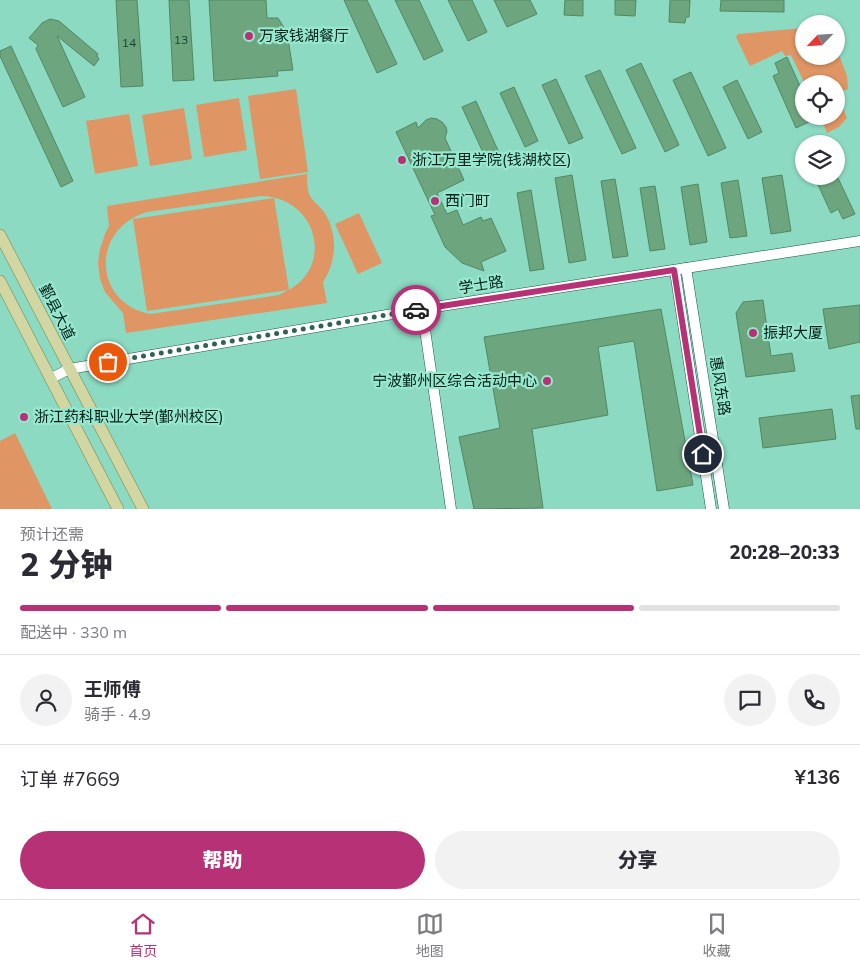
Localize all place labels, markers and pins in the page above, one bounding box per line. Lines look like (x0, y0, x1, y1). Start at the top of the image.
place label: 万家钱湖餐厅 (259, 26, 349, 45)
marker: 万家钱湖餐厅 (243, 30, 255, 42)
place label: 浙江万里学院(钱湖校区) (412, 150, 572, 169)
marker: 浙江万里学院(钱湖校区) (396, 154, 408, 166)
place label: 西门町 (445, 191, 490, 210)
marker: 西门町 (429, 195, 441, 207)
place label: 振邦大厦 (763, 323, 823, 342)
marker: 振邦大厦 (747, 327, 759, 339)
pin (87, 341, 129, 383)
place label: 宁波鄞州区综合活动中心 (372, 371, 537, 390)
marker: 宁波鄞州区综合活动中心 (541, 375, 553, 387)
place label: 浙江药科职业大学(鄞州校区) (34, 407, 224, 426)
marker: 浙江药科职业大学(鄞州校区) (18, 411, 30, 423)
pin (682, 433, 724, 475)

